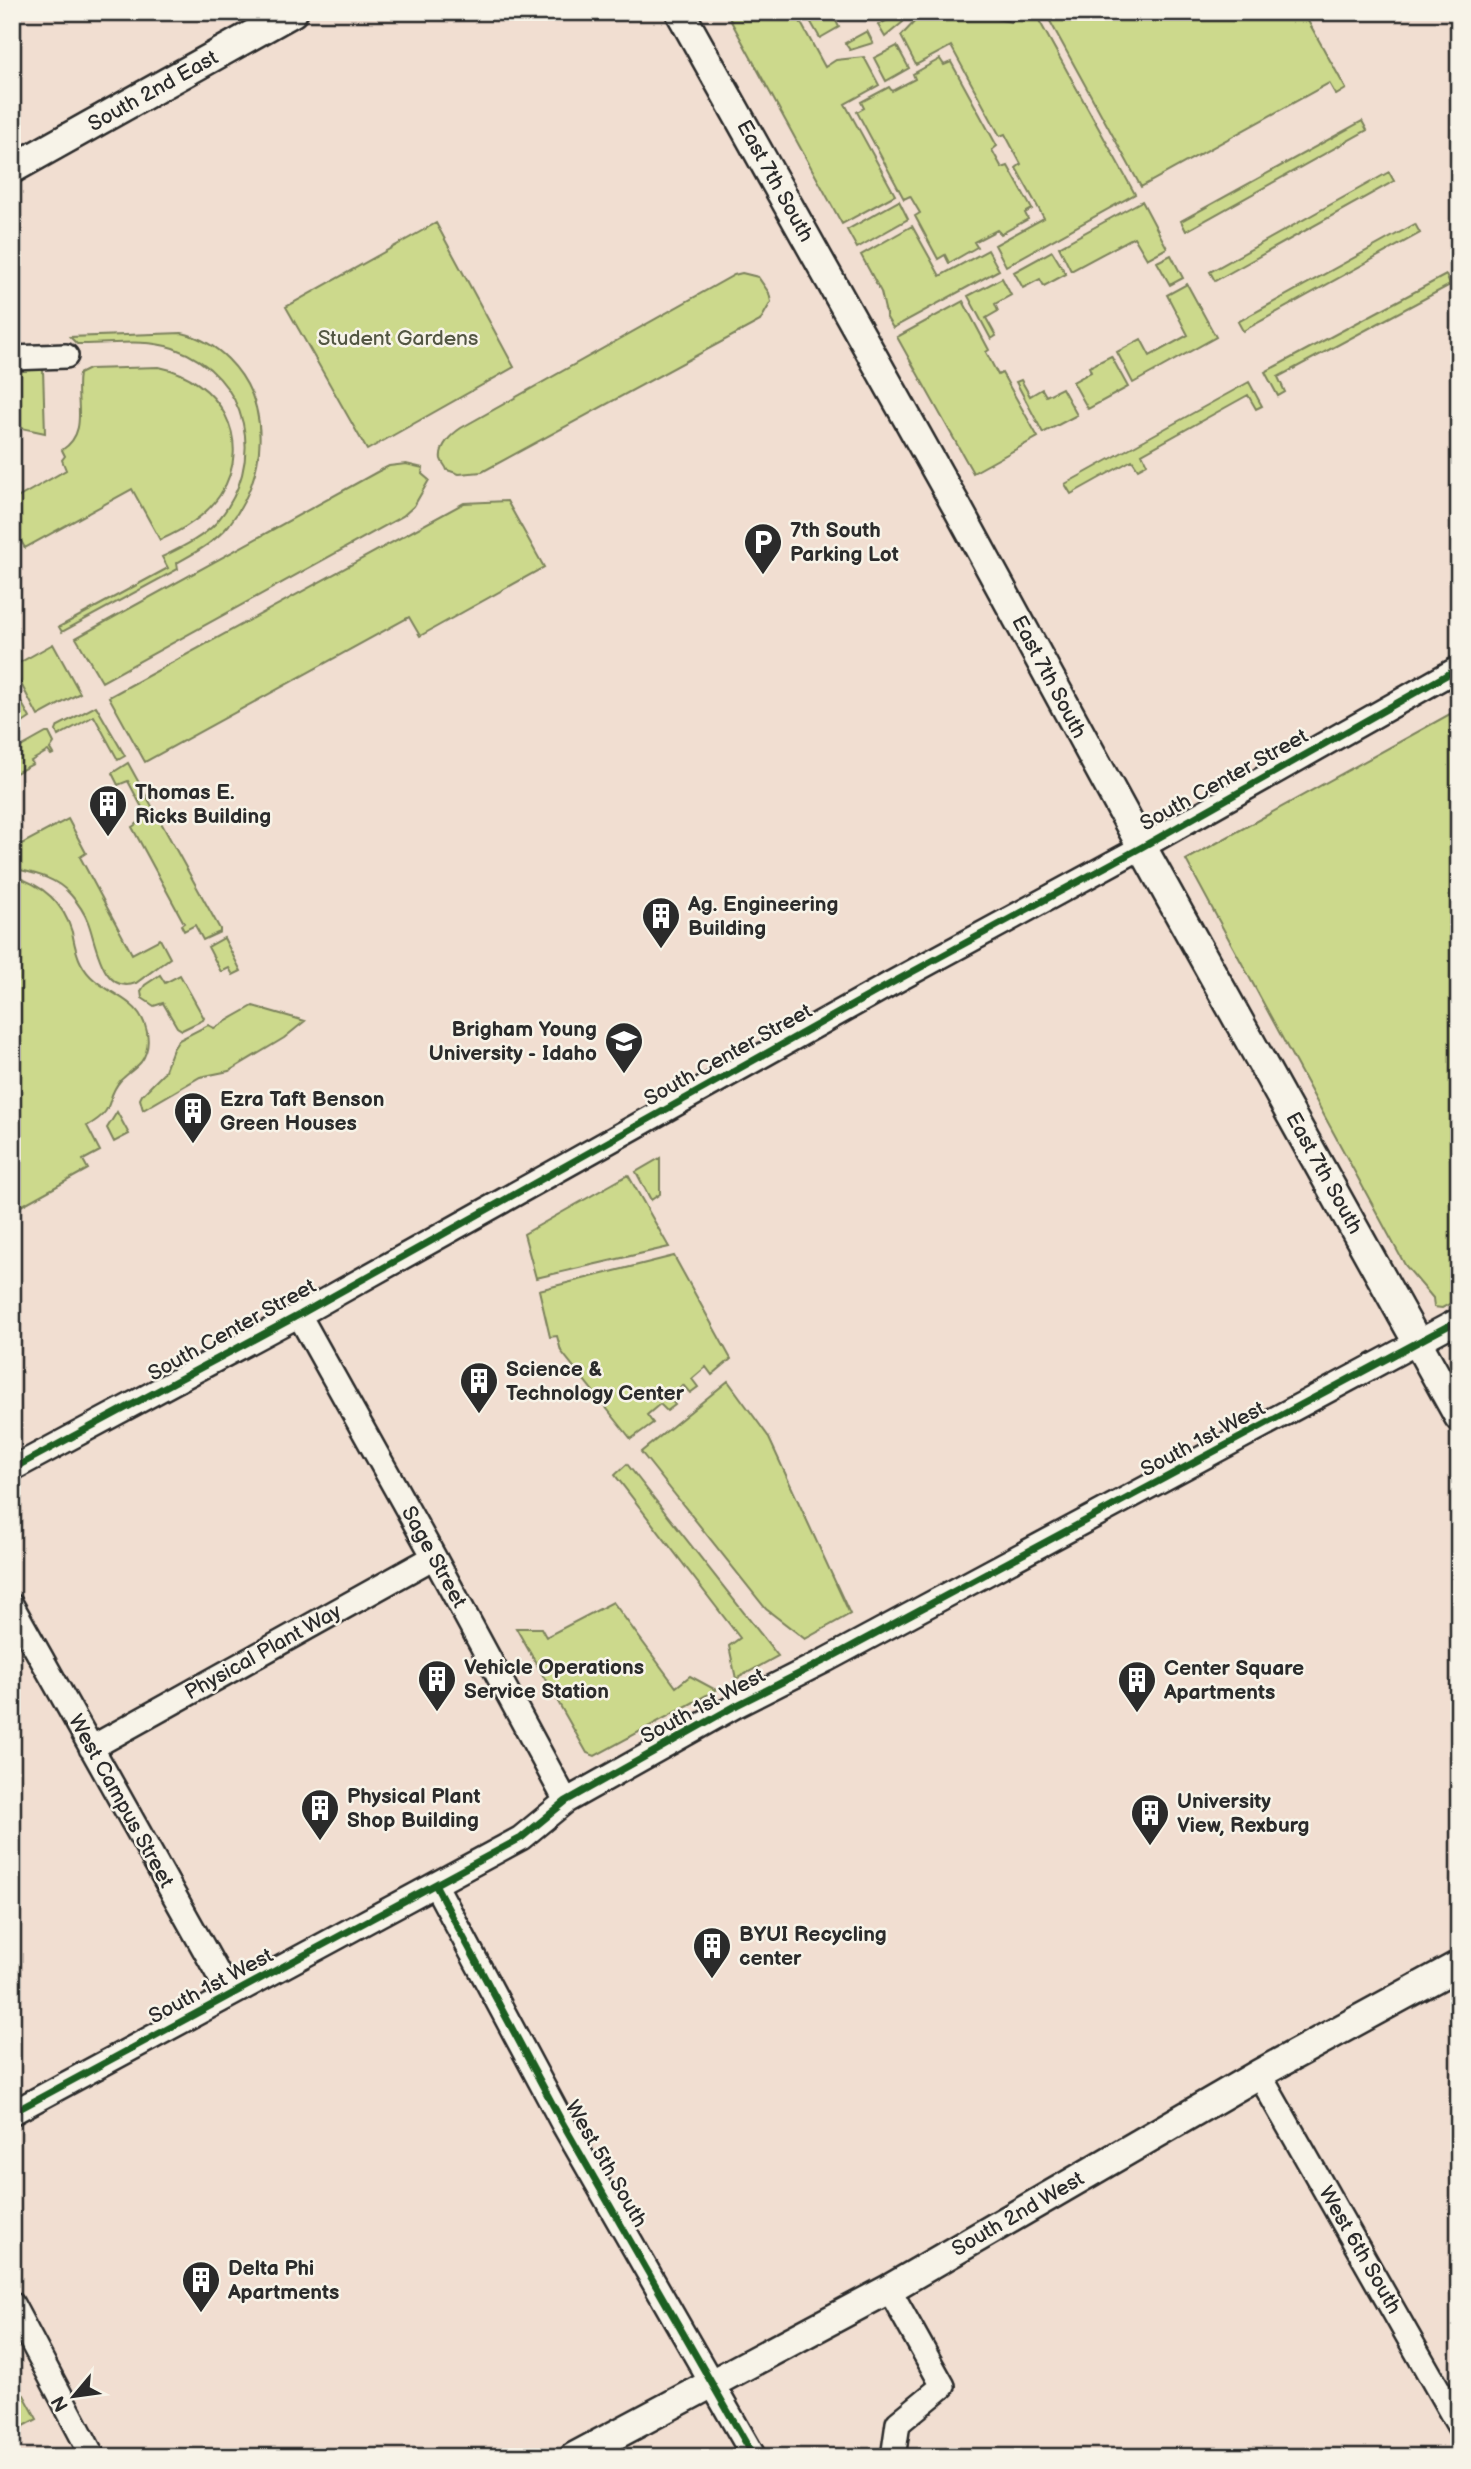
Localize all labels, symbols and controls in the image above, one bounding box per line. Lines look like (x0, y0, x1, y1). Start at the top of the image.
street label: South 2nd East (84, 45, 223, 137)
street label: East 7th South (731, 116, 819, 246)
park label: Student Gardens (318, 326, 478, 351)
place label: 7th South Parking Lot (790, 518, 899, 567)
parking icon: 7th South Parking Lot (742, 521, 784, 576)
street label: East 7th South (1006, 611, 1092, 743)
street label: South Center Street (1136, 723, 1313, 836)
place label: Thomas E. Ricks Building (135, 780, 271, 829)
building icon: Thomas E. Ricks Building (87, 783, 129, 838)
place label: Ag. Engineering Building (687, 892, 838, 941)
building icon: Ag. Engineering Building (640, 895, 682, 950)
street label: South Center Street (640, 998, 817, 1111)
place label: Brigham Young University - Idaho (429, 1017, 597, 1066)
school or university icon: Brigham Young University - Idaho (603, 1020, 645, 1075)
place label: Ezra Taft Benson Green Houses (220, 1087, 384, 1136)
building icon: Ezra Taft Benson Green Houses (172, 1090, 214, 1145)
street label: East 7th South (1280, 1108, 1368, 1238)
street label: South Center Street (144, 1273, 321, 1386)
place label: Science & Technology Center (506, 1357, 685, 1406)
building icon: Science & Technology Center (458, 1360, 500, 1415)
street label: South 1st West (1137, 1396, 1270, 1482)
street label: Sage Street (396, 1502, 472, 1613)
street label: Physical Plant Way (180, 1598, 346, 1705)
place label: Vehicle Operations Service Station (464, 1655, 644, 1704)
place label: Center Square Apartments (1163, 1656, 1304, 1705)
building icon: Vehicle Operations Service Station (416, 1658, 458, 1713)
building icon: Center Square Apartments (1116, 1659, 1158, 1714)
street label: South 1st West (637, 1663, 770, 1749)
street label: West Campus Street (63, 1710, 179, 1892)
place label: Physical Plant Shop Building (347, 1784, 480, 1833)
building icon: Physical Plant Shop Building (299, 1787, 341, 1842)
place label: University View, Rexburg (1177, 1789, 1310, 1838)
building icon: University View, Rexburg (1129, 1792, 1171, 1847)
place label: BYUI Recycling center (739, 1922, 887, 1971)
building icon: BYUI Recycling center (691, 1925, 733, 1980)
street label: South 1st West (145, 1943, 278, 2029)
street label: West 5th South (560, 2096, 652, 2232)
street label: South 2nd West (948, 2166, 1089, 2262)
street label: West 6th South (1313, 2182, 1407, 2318)
place label: Delta Phi Apartments (227, 2256, 339, 2305)
building icon: Delta Phi Apartments (180, 2259, 222, 2314)
north arrow (38, 2360, 108, 2430)
text: N (47, 2392, 74, 2415)

